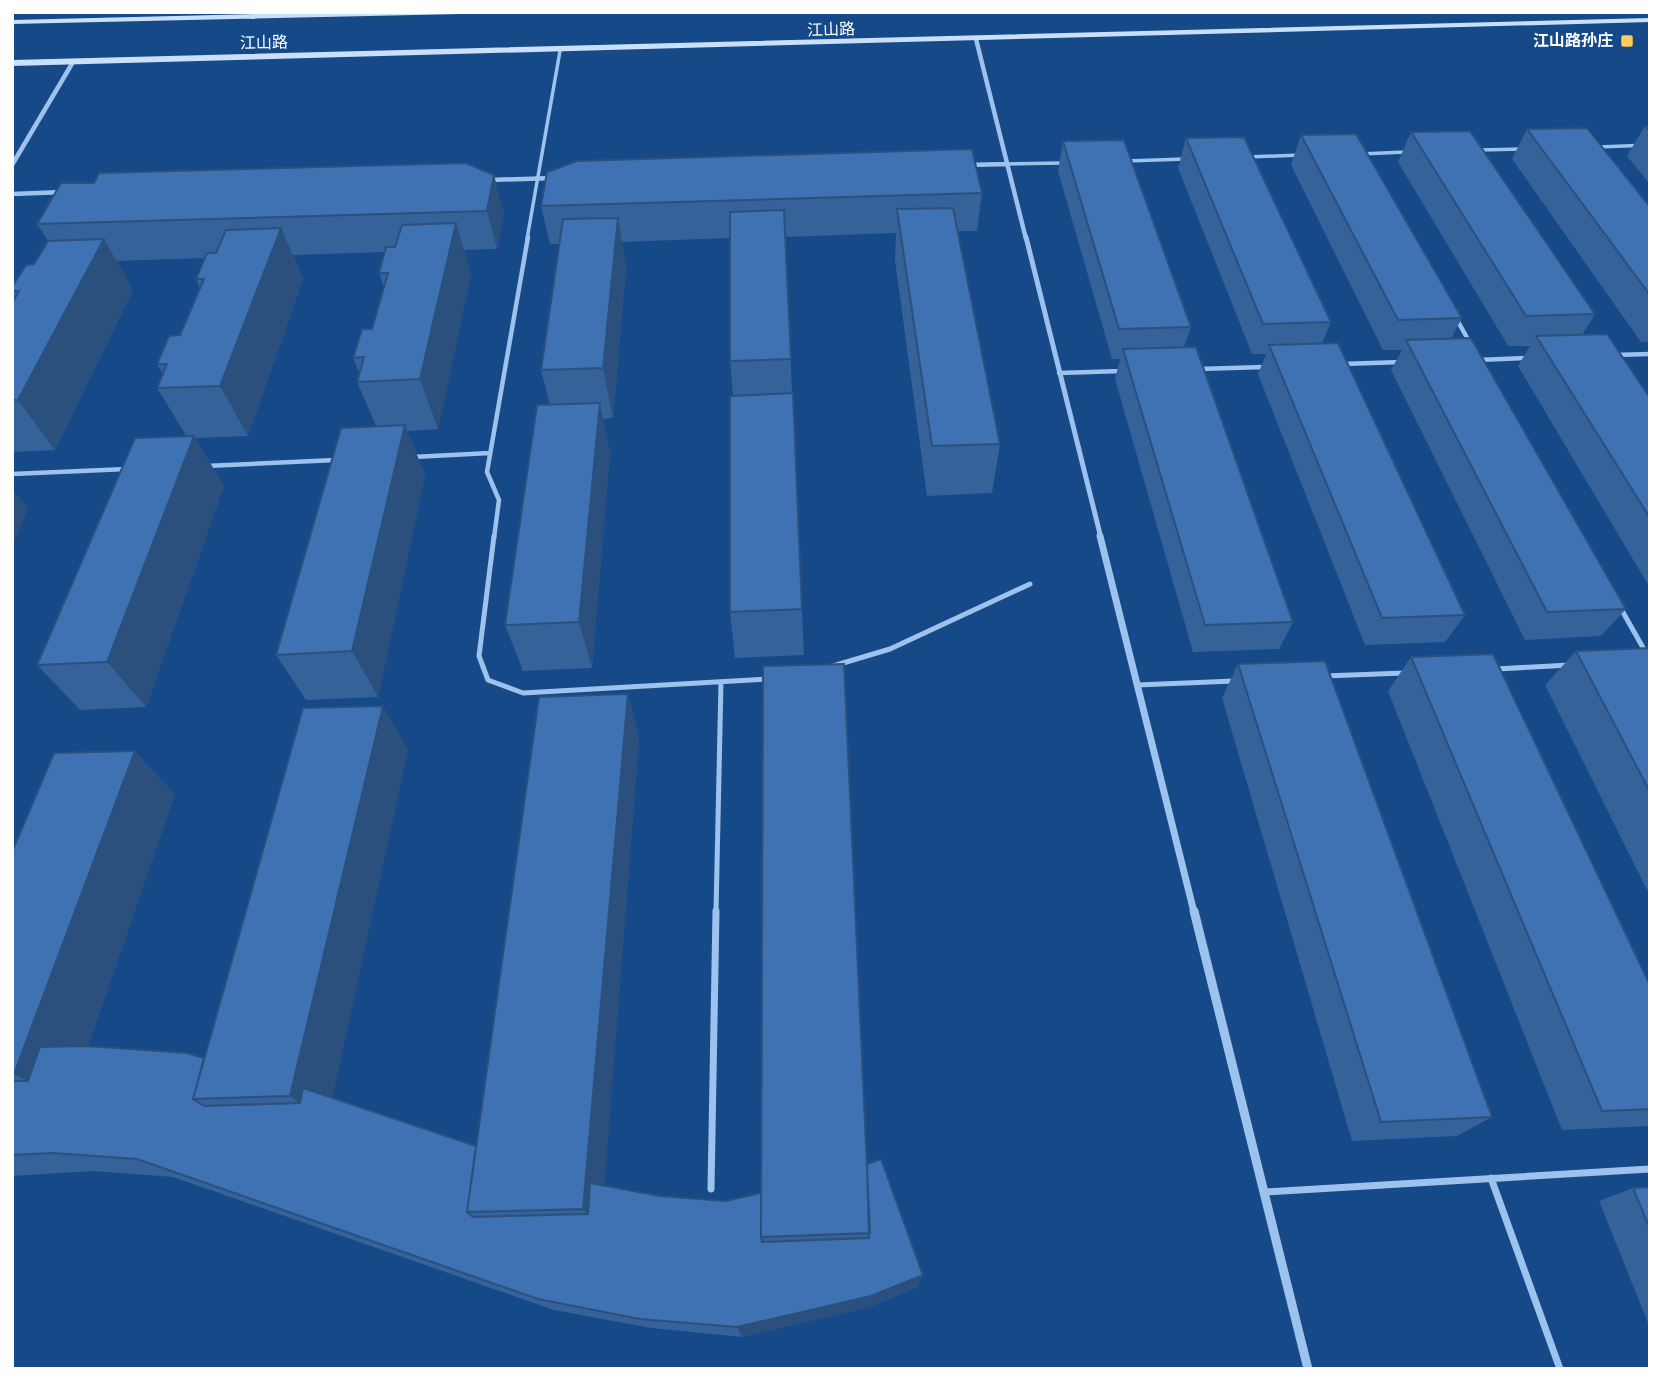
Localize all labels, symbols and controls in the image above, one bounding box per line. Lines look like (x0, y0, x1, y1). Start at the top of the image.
street label: 江山路 (807, 20, 855, 39)
place label: 江山路孙庄 (1533, 32, 1613, 49)
marker: 江山路孙庄 (1619, 33, 1635, 49)
street label: 江山路 (240, 34, 288, 51)

